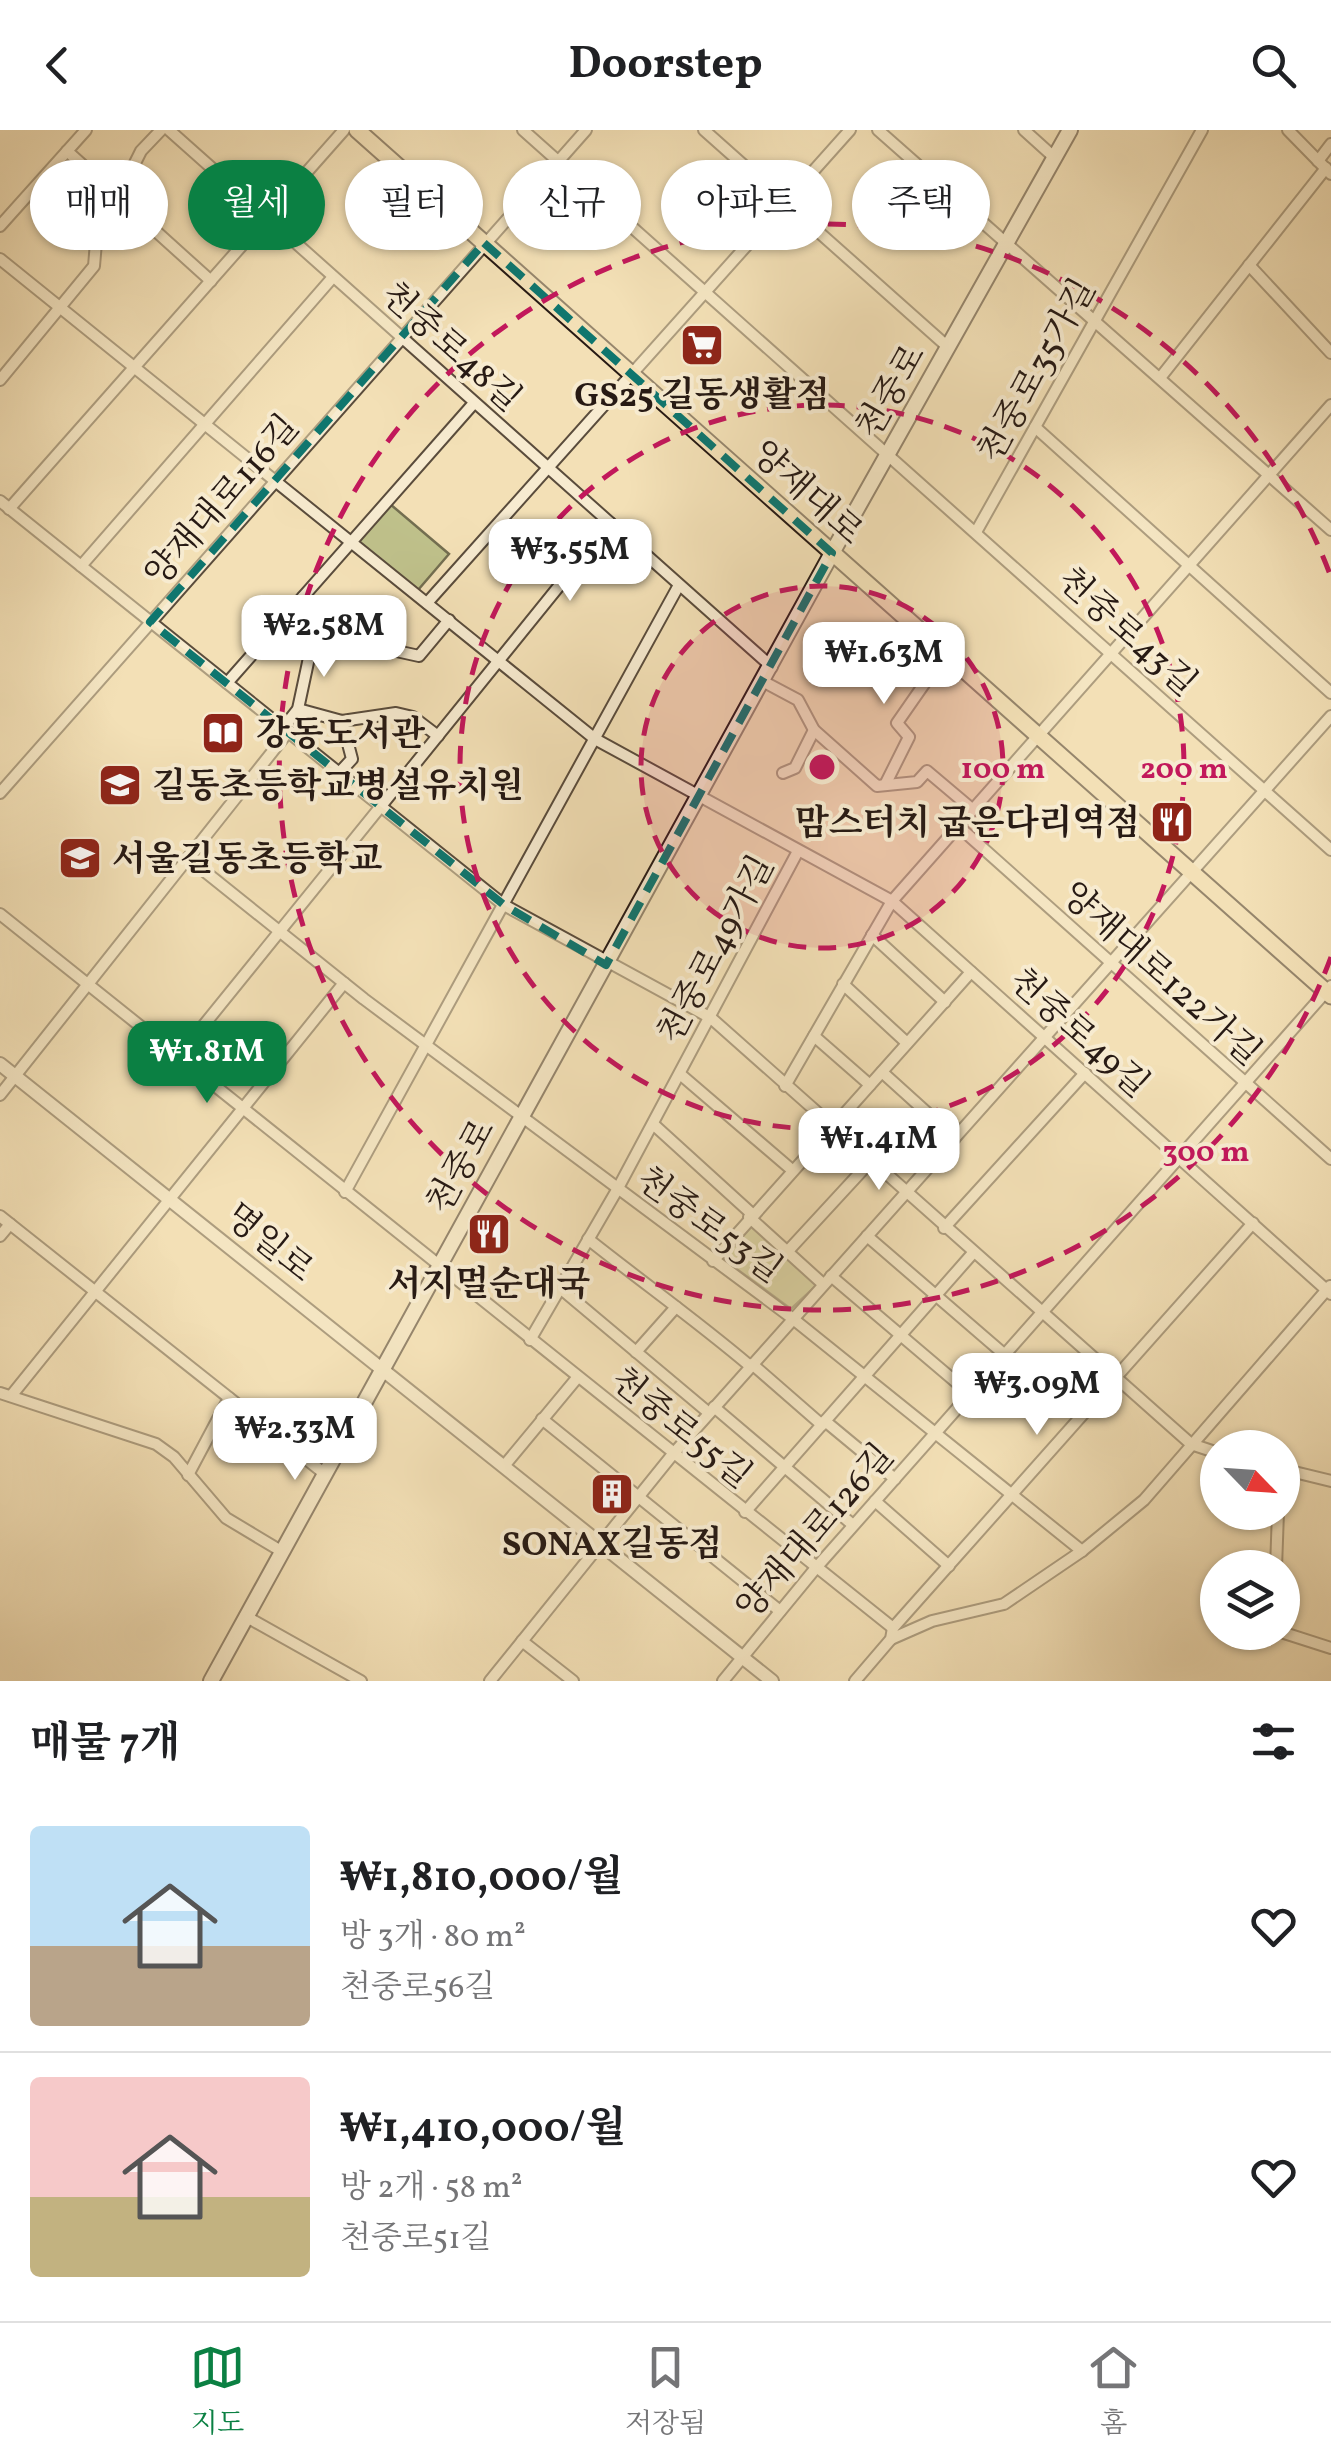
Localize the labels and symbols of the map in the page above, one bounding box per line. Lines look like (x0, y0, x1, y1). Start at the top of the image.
street label: 천중로35가길 (968, 271, 1109, 472)
street label: 천중로48길 (370, 272, 530, 424)
supermarket icon: GS25 길동생활점 (679, 322, 725, 368)
street label: 천중로 (846, 337, 939, 448)
place label: GS25 길동생활점 (574, 373, 830, 421)
street label: 양재대로116길 (135, 405, 312, 598)
street label: 양재대로 (740, 431, 872, 557)
pin: ₩3.55M (489, 519, 651, 604)
street label: 천중로43길 (1046, 558, 1206, 709)
pin: ₩2.58M (243, 595, 405, 680)
pin: ₩1.63M (803, 622, 965, 707)
library icon: 강동도서관 (200, 710, 246, 756)
place label: 강동도서관 (256, 712, 425, 760)
centre of rings (804, 749, 840, 785)
text: 100 m (961, 749, 1045, 791)
text: 200 m (1140, 749, 1228, 791)
school or university icon: 길동초등학교병설유치원 (97, 762, 143, 808)
place label: 길동초등학교병설유치원 (152, 764, 524, 812)
restaurant icon: 맘스터치 굽은다리역점 (1149, 799, 1195, 845)
place label: 맘스터치 굽은다리역점 (795, 801, 1140, 849)
school or university icon: 서울길동초등학교 (57, 835, 103, 881)
place label: 서울길동초등학교 (112, 837, 383, 885)
street label: 천중로49가길 (648, 848, 787, 1053)
street label: 양재대로122가길 (1050, 872, 1270, 1078)
street label: 천중로49길 (998, 958, 1158, 1110)
pin: ₩1.81M (126, 1021, 288, 1106)
pin: ₩1.41M (798, 1108, 960, 1193)
street label: 천중로 (417, 1111, 508, 1223)
text: 300 m (1162, 1132, 1250, 1174)
street label: 천중로53길 (625, 1157, 791, 1296)
street label: 명일로 (214, 1194, 323, 1295)
restaurant icon: 서지멀순대국 (466, 1211, 512, 1257)
place label: 서지멀순대국 (388, 1262, 591, 1310)
pin: ₩3.09M (956, 1353, 1118, 1438)
street label: 천중로55길 (599, 1358, 761, 1501)
pin: ₩2.33M (214, 1398, 376, 1483)
north arrow (1200, 1430, 1300, 1530)
street label: 양재대로126길 (726, 1435, 906, 1631)
building icon: SONAX길동점 (589, 1471, 635, 1517)
place label: SONAX길동점 (502, 1522, 722, 1570)

